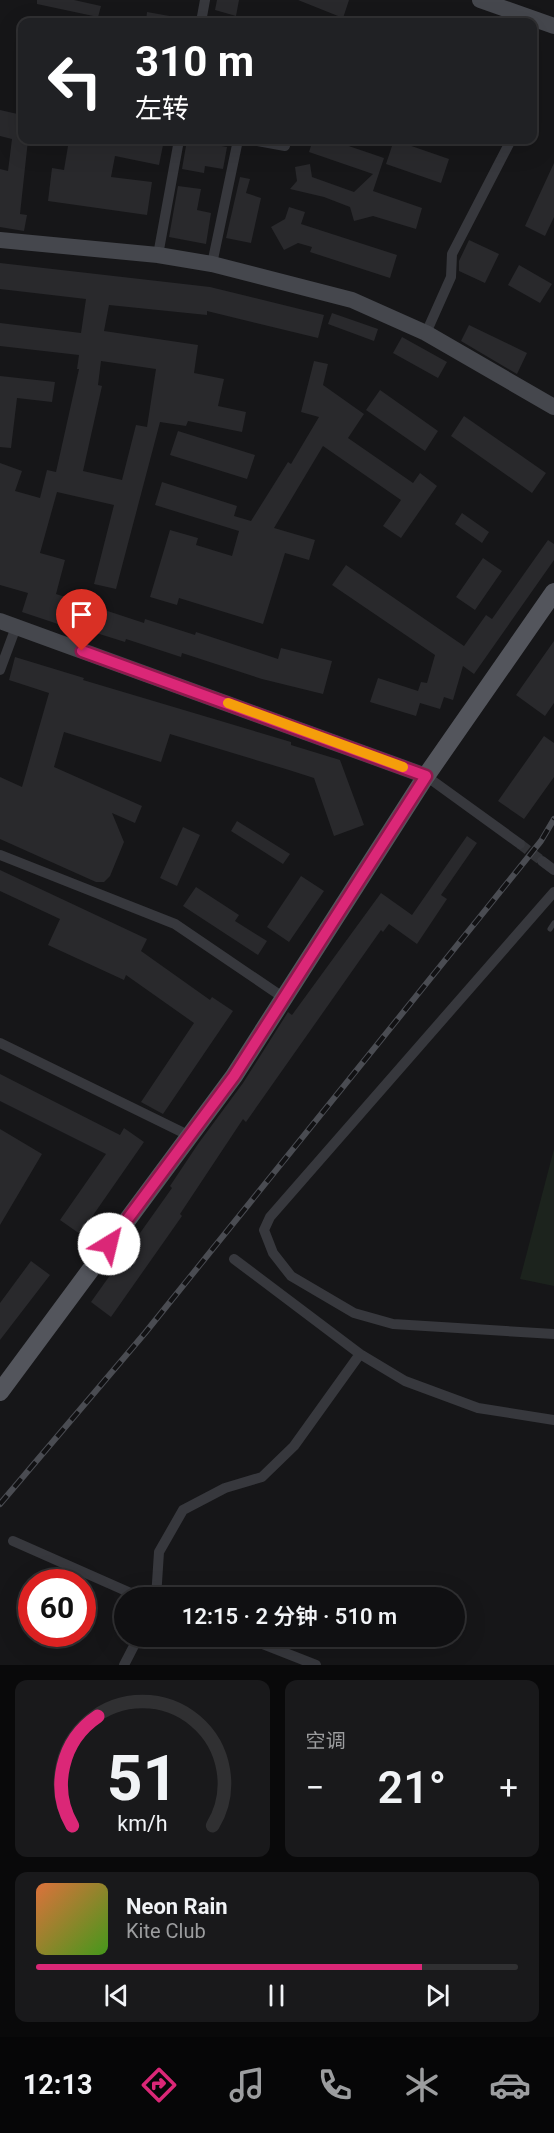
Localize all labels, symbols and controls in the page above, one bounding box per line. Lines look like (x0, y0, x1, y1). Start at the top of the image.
text: 310 m (135, 37, 254, 86)
icon: left (36, 42, 114, 120)
text: 左转 (135, 93, 189, 125)
pin (56, 589, 107, 651)
icon: arrive (65, 598, 98, 631)
position arrow (77, 1212, 141, 1276)
speed limit sign: 60 (18, 1569, 96, 1647)
text: 12:15 · 2 分钟 · 510 m (182, 1604, 397, 1629)
text: 空调 (306, 1729, 346, 1753)
text: 51 (106, 1742, 178, 1815)
text: 21° (377, 1761, 446, 1814)
text: − (306, 1768, 324, 1807)
text: + (499, 1768, 518, 1807)
text: km/h (117, 1811, 167, 1836)
text: Neon Rain (126, 1894, 228, 1919)
text: Kite Club (126, 1919, 206, 1943)
icon: previous (100, 1979, 133, 2012)
icon: pause (260, 1979, 293, 2012)
icon: next (421, 1979, 454, 2012)
icon: directions (138, 2064, 180, 2106)
icon: music (226, 2064, 268, 2106)
icon: phone (314, 2064, 356, 2106)
icon: climate (401, 2064, 443, 2106)
icon: car (489, 2064, 531, 2106)
text: 12:13 (23, 2069, 92, 2101)

